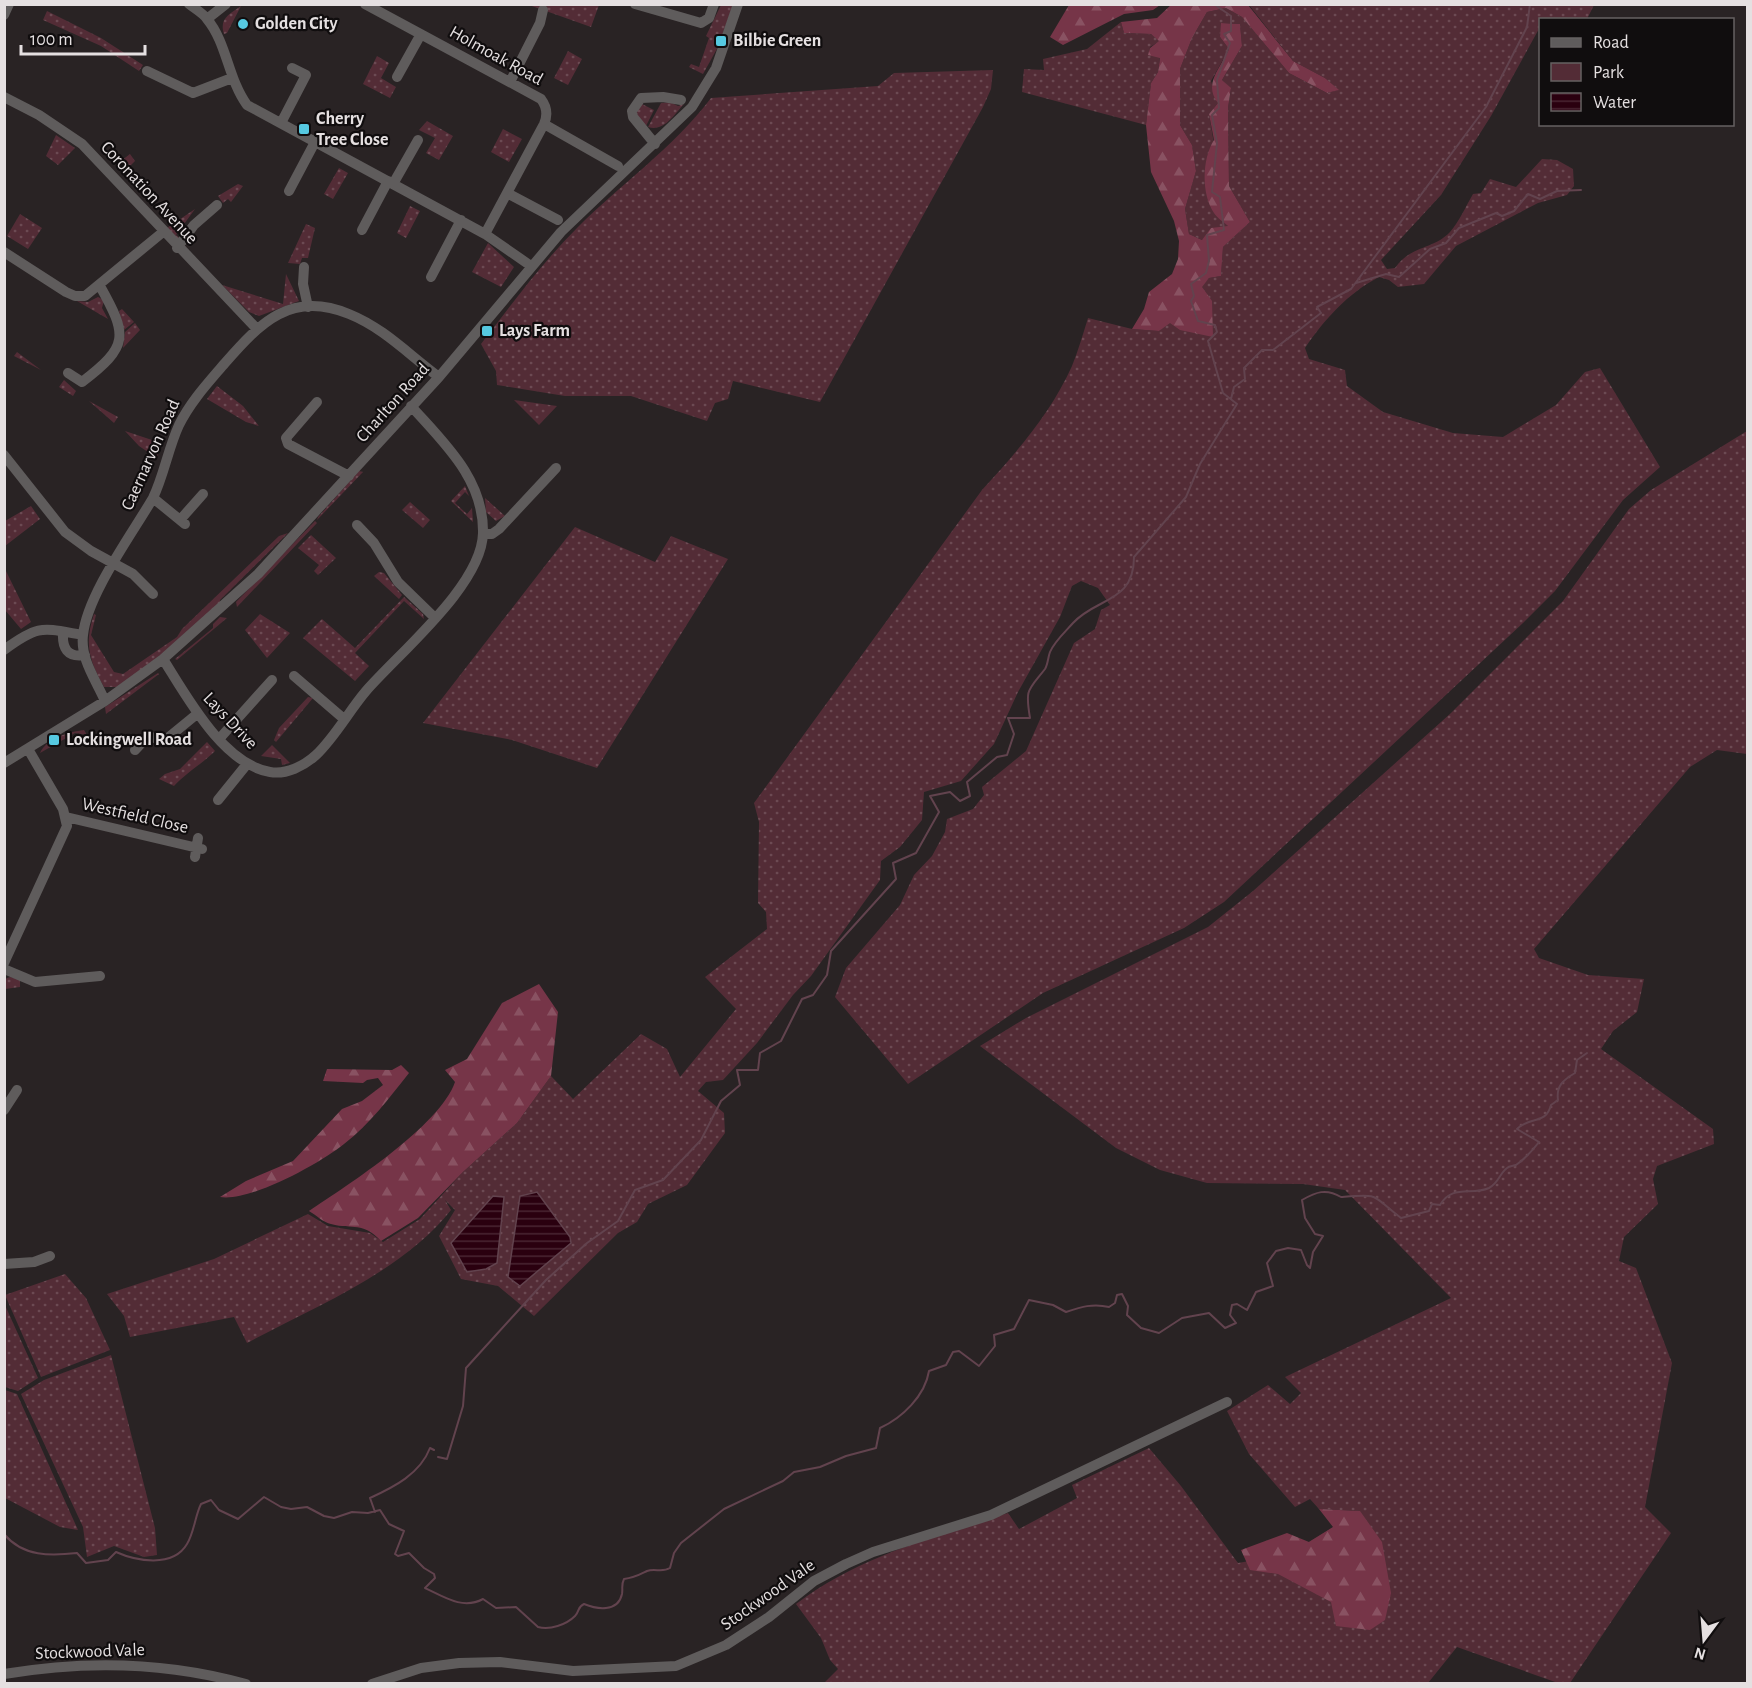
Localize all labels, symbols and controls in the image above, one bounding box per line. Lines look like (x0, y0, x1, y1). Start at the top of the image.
place label: Golden City (255, 15, 338, 33)
marker: Golden City (236, 17, 250, 31)
scale bar (21, 18, 146, 56)
legend (1539, 18, 1734, 126)
street label: Holmoak Road (446, 23, 546, 89)
text: 100 m (30, 31, 73, 49)
place label: Bilbie Green (733, 32, 821, 50)
marker: Bilbie Green (714, 34, 728, 48)
text: Road (1593, 34, 1629, 52)
text: Park (1593, 64, 1625, 82)
text: Water (1593, 94, 1636, 112)
place label: Cherry Tree Close (316, 110, 388, 149)
marker: Cherry Tree Close (297, 122, 311, 136)
street label: Coronation Avenue (97, 138, 201, 248)
place label: Lays Farm (499, 322, 570, 340)
marker: Lays Farm (480, 324, 494, 338)
street label: Charlton Road (353, 360, 433, 446)
street label: Caernarvon Road (119, 397, 183, 513)
street label: Lays Drive (199, 689, 261, 753)
place label: Lockingwell Road (66, 731, 192, 749)
marker: Lockingwell Road (47, 733, 61, 747)
street label: Westfield Close (80, 795, 190, 837)
street label: Stockwood Vale (718, 1556, 818, 1634)
north arrow (1674, 1610, 1734, 1670)
street label: Stockwood Vale (35, 1641, 145, 1663)
text: N (1693, 1644, 1708, 1663)

